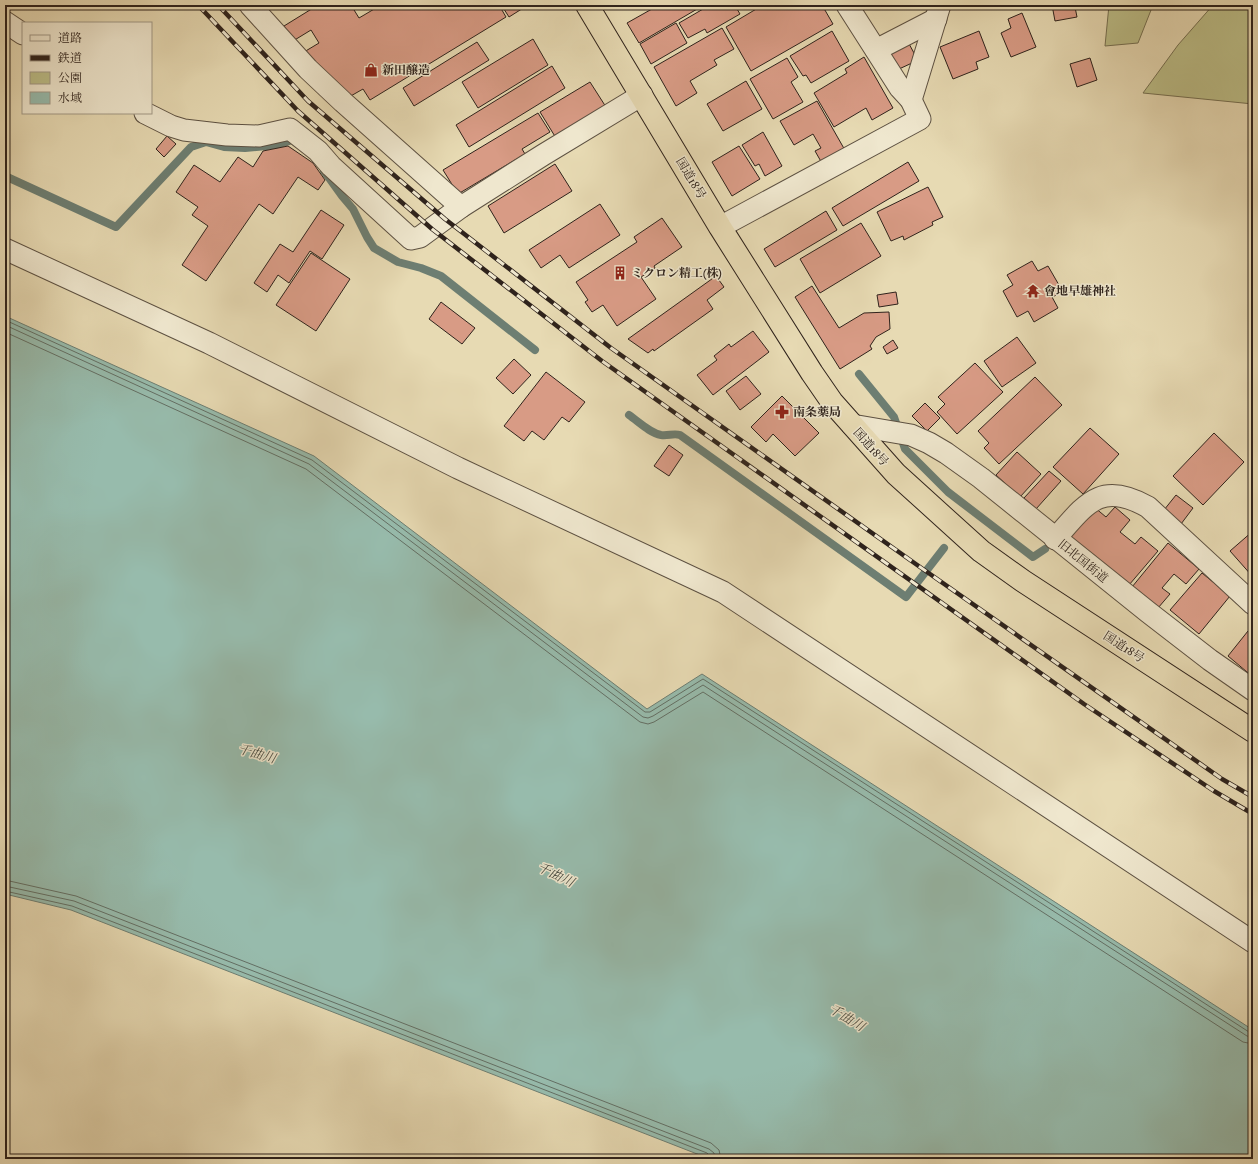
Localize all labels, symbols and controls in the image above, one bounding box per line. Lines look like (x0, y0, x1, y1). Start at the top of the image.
legend (22, 22, 152, 114)
text: 道路 (58, 31, 82, 46)
text: 鉄道 (57, 51, 82, 66)
shop icon: 新田醸造 (363, 62, 379, 78)
place label: 新田醸造 (382, 63, 430, 78)
text: 公園 (58, 71, 82, 86)
text: 水域 (58, 91, 82, 106)
street label: 国道18号 (672, 155, 709, 202)
building icon: ミクロン精工(株) (612, 265, 628, 281)
place label: ミクロン精工(株) (631, 266, 722, 281)
temple icon: 會地早雄神社 (1025, 283, 1041, 299)
place label: 會地早雄神社 (1044, 284, 1116, 299)
pharmacy icon: 南条薬局 (774, 404, 790, 420)
place label: 南条薬局 (793, 405, 841, 420)
street label: 国道18号 (850, 425, 892, 469)
street label: 旧北国街道 (1055, 537, 1111, 586)
street label: 国道18号 (1100, 629, 1147, 666)
water label: 千曲川 (236, 741, 280, 768)
water label: 千曲川 (535, 859, 578, 892)
water label: 千曲川 (826, 1001, 869, 1036)

